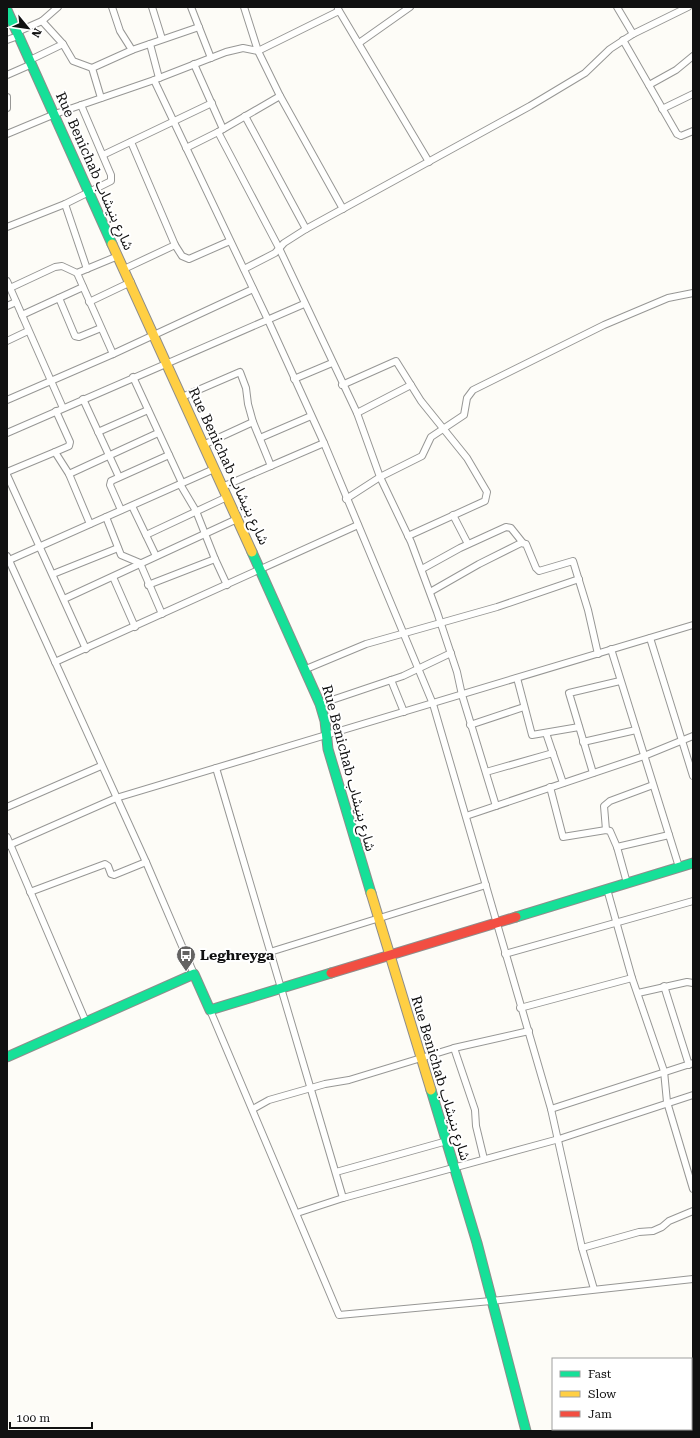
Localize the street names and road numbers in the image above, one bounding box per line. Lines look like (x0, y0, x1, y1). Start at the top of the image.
street label: Rue Benichab شارع بنيشاب (50, 89, 137, 254)
street label: Rue Benichab شارع بنيشاب (183, 385, 273, 548)
street label: Rue Benichab شارع بنيشاب (316, 683, 379, 854)
street label: Rue Benichab شارع بنيشاب (405, 994, 474, 1163)

